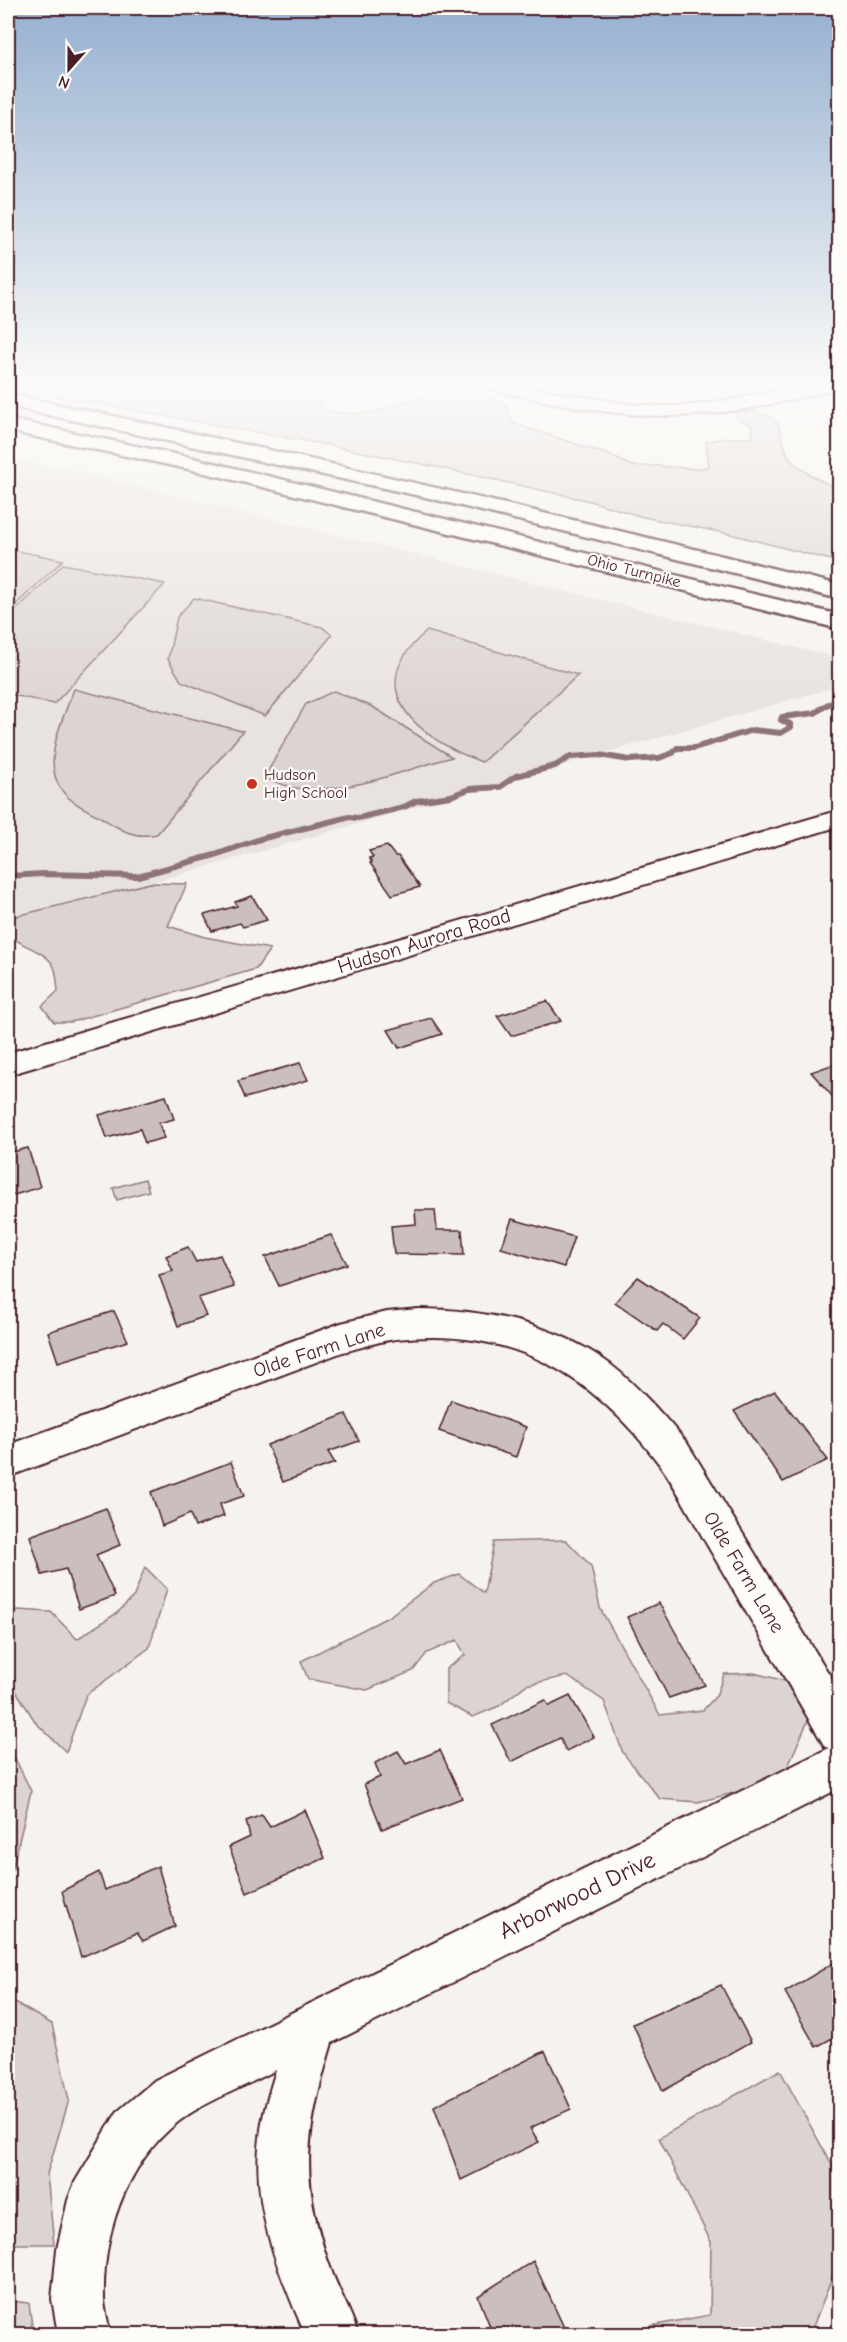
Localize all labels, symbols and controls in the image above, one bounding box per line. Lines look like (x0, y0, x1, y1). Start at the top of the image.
north arrow (39, 39, 99, 99)
text: N (56, 72, 72, 92)
street label: Ohio Turnpike (585, 551, 683, 591)
place label: Hudson High School (264, 766, 347, 802)
marker: Hudson High School (245, 777, 259, 791)
street label: Hudson Aurora Road (335, 904, 513, 978)
street label: Olde Farm Lane (250, 1318, 388, 1382)
street label: Olde Farm Lane (699, 1507, 789, 1637)
street label: Arborwood Drive (494, 1845, 660, 1945)

